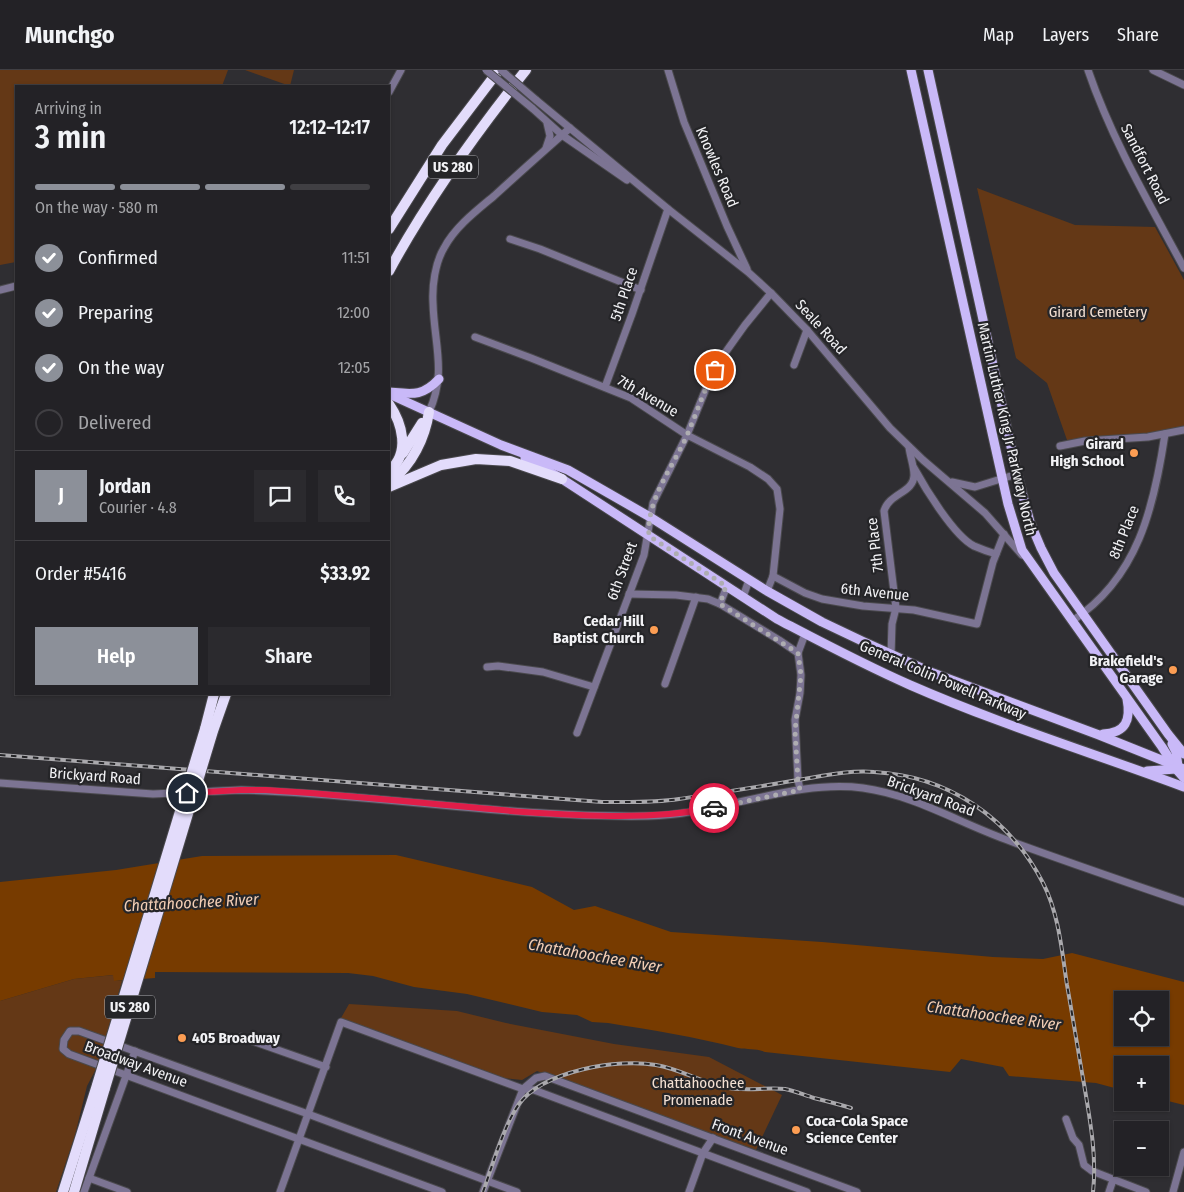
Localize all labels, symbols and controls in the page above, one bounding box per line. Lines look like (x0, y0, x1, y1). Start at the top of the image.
text: Munchgo (25, 21, 115, 49)
text: Map (983, 24, 1014, 46)
text: Layers (1042, 24, 1089, 46)
text: Share (1117, 24, 1159, 46)
text: Arriving in (35, 99, 102, 118)
text: 12:12–12:17 (289, 116, 370, 139)
text: 3 min (35, 118, 106, 156)
street label: Sandfort Road (1117, 121, 1173, 207)
street label: Knowles Road (692, 124, 742, 210)
road number: US 280 (428, 155, 478, 178)
text: On the way · 580 m (35, 198, 158, 217)
icon: check (35, 244, 63, 272)
text: Confirmed (78, 246, 158, 269)
text: 11:51 (341, 248, 370, 267)
street label: 5th Place (606, 265, 642, 323)
street label: Seale Road (792, 296, 850, 358)
icon: check (35, 299, 63, 327)
text: Preparing (78, 301, 153, 324)
text: 12:00 (337, 303, 370, 322)
park label: Girard Cemetery (1049, 303, 1148, 321)
street label: Martin Luther King Jr Parkway North (974, 321, 1040, 537)
pin (694, 349, 736, 391)
icon: check (35, 354, 63, 382)
text: On the way (78, 356, 164, 379)
icon: bag (701, 356, 729, 384)
text: 12:05 (338, 358, 370, 377)
street label: 7th Avenue (614, 371, 682, 421)
text: Delivered (78, 411, 152, 434)
place label: Girard High School (1050, 435, 1125, 470)
marker: Girard High School (1128, 447, 1140, 459)
button: chat (254, 470, 306, 522)
button: phone (318, 470, 370, 522)
text: Jordan (99, 475, 151, 498)
text: J (58, 484, 64, 507)
text: Courier · 4.8 (99, 498, 177, 517)
street label: 8th Place (1105, 503, 1143, 561)
street label: 7th Place (863, 517, 887, 573)
street label: 6th Street (603, 539, 641, 603)
text: Order #5416 (35, 562, 126, 585)
text: $33.92 (320, 562, 370, 585)
street label: 6th Avenue (840, 579, 910, 605)
place label: Cedar Hill Baptist Church (553, 612, 645, 647)
marker: Cedar Hill Baptist Church (648, 624, 660, 636)
button: Help (35, 627, 198, 685)
button: Share (208, 627, 370, 685)
street label: General Colin Powell Parkway (857, 637, 1029, 723)
place label: Brakefield's Garage (1089, 652, 1163, 687)
marker: Brakefield's Garage (1167, 664, 1179, 676)
street label: Brickyard Road (49, 764, 141, 788)
pin (166, 772, 208, 814)
street label: Brickyard Road (885, 772, 977, 820)
icon: home (173, 779, 201, 807)
courier (689, 783, 739, 833)
icon: car (700, 794, 728, 822)
water label: Chattahoochee River (123, 889, 259, 916)
water label: Chattahoochee River (527, 934, 663, 977)
map controls (1114, 991, 1169, 1176)
button: locate (1114, 991, 1169, 1046)
road number: US 280 (105, 996, 155, 1019)
water label: Chattahoochee River (926, 997, 1063, 1034)
place label: 405 Broadway (192, 1029, 281, 1047)
marker: 405 Broadway (176, 1032, 188, 1044)
street label: Broadway Avenue (82, 1037, 190, 1091)
button: + (1114, 1056, 1169, 1111)
park label: Chattahoochee Promenade (652, 1074, 744, 1109)
place label: Coca-Cola Space Science Center (806, 1112, 909, 1147)
street label: Front Avenue (709, 1115, 791, 1159)
button: − (1114, 1121, 1169, 1176)
marker: Coca-Cola Space Science Center (790, 1124, 802, 1136)

